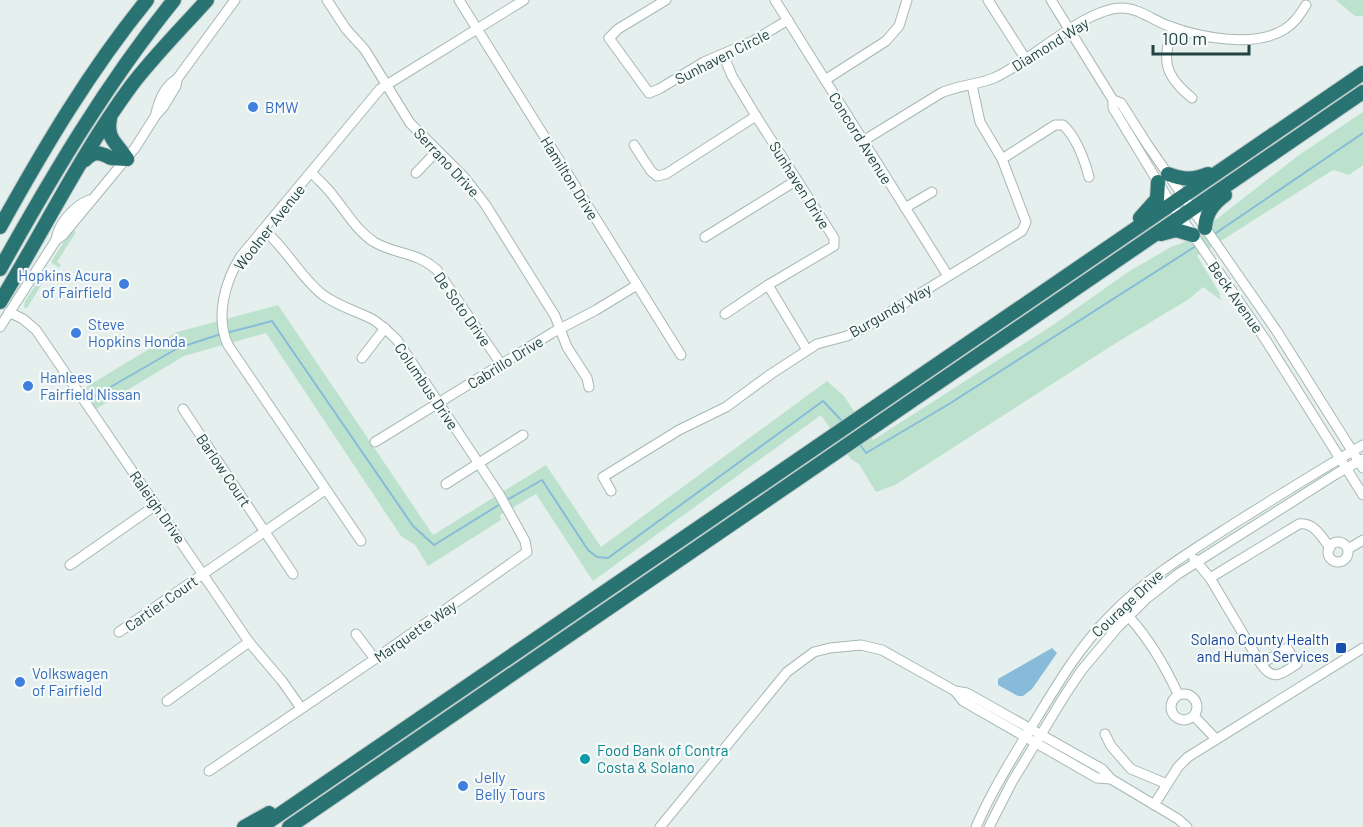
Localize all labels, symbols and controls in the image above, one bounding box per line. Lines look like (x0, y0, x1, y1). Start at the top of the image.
street label: Diamond Way (1008, 13, 1092, 75)
scale bar (1153, 18, 1249, 56)
street label: Sunhaven Circle (672, 24, 772, 88)
text: 100 m (1162, 27, 1207, 49)
street label: Concord Avenue (825, 89, 897, 187)
place label: BMW (265, 98, 298, 116)
marker: BMW (246, 100, 260, 114)
street label: Serrano Drive (410, 124, 484, 200)
street label: Hamilton Drive (537, 133, 603, 223)
street label: Sunhaven Drive (766, 138, 834, 232)
street label: Woolner Avenue (230, 180, 308, 274)
street label: Beck Avenue (1205, 258, 1267, 336)
place label: Hopkins Acura of Fairfield (18, 266, 112, 301)
street label: De Soto Drive (431, 268, 495, 350)
marker: Hopkins Acura of Fairfield (117, 277, 131, 291)
street label: Burgundy Way (846, 279, 934, 341)
place label: Steve Hopkins Honda (88, 315, 186, 350)
marker: Steve Hopkins Honda (69, 326, 83, 340)
street label: Cabrillo Drive (464, 332, 546, 392)
street label: Columbus Drive (391, 339, 463, 433)
place label: Hanlees Fairfield Nissan (40, 368, 141, 403)
marker: Hanlees Fairfield Nissan (21, 379, 35, 393)
street label: Barlow Court (193, 430, 255, 510)
street label: Raleigh Drive (126, 467, 190, 547)
street label: Courage Drive (1088, 565, 1166, 641)
street label: Cartier Court (121, 571, 201, 635)
street label: Marquette Way (370, 596, 460, 666)
place label: Solano County Health and Human Services (1191, 630, 1329, 665)
marker: Solano County Health and Human Services (1334, 641, 1348, 655)
place label: Volkswagen of Fairfield (32, 664, 108, 699)
marker: Volkswagen of Fairfield (13, 675, 27, 689)
place label: Food Bank of Contra Costa & Solano (597, 741, 728, 776)
marker: Food Bank of Contra Costa & Solano (578, 752, 592, 766)
place label: Jelly Belly Tours (475, 768, 546, 803)
marker: Jelly Belly Tours (456, 779, 470, 793)

